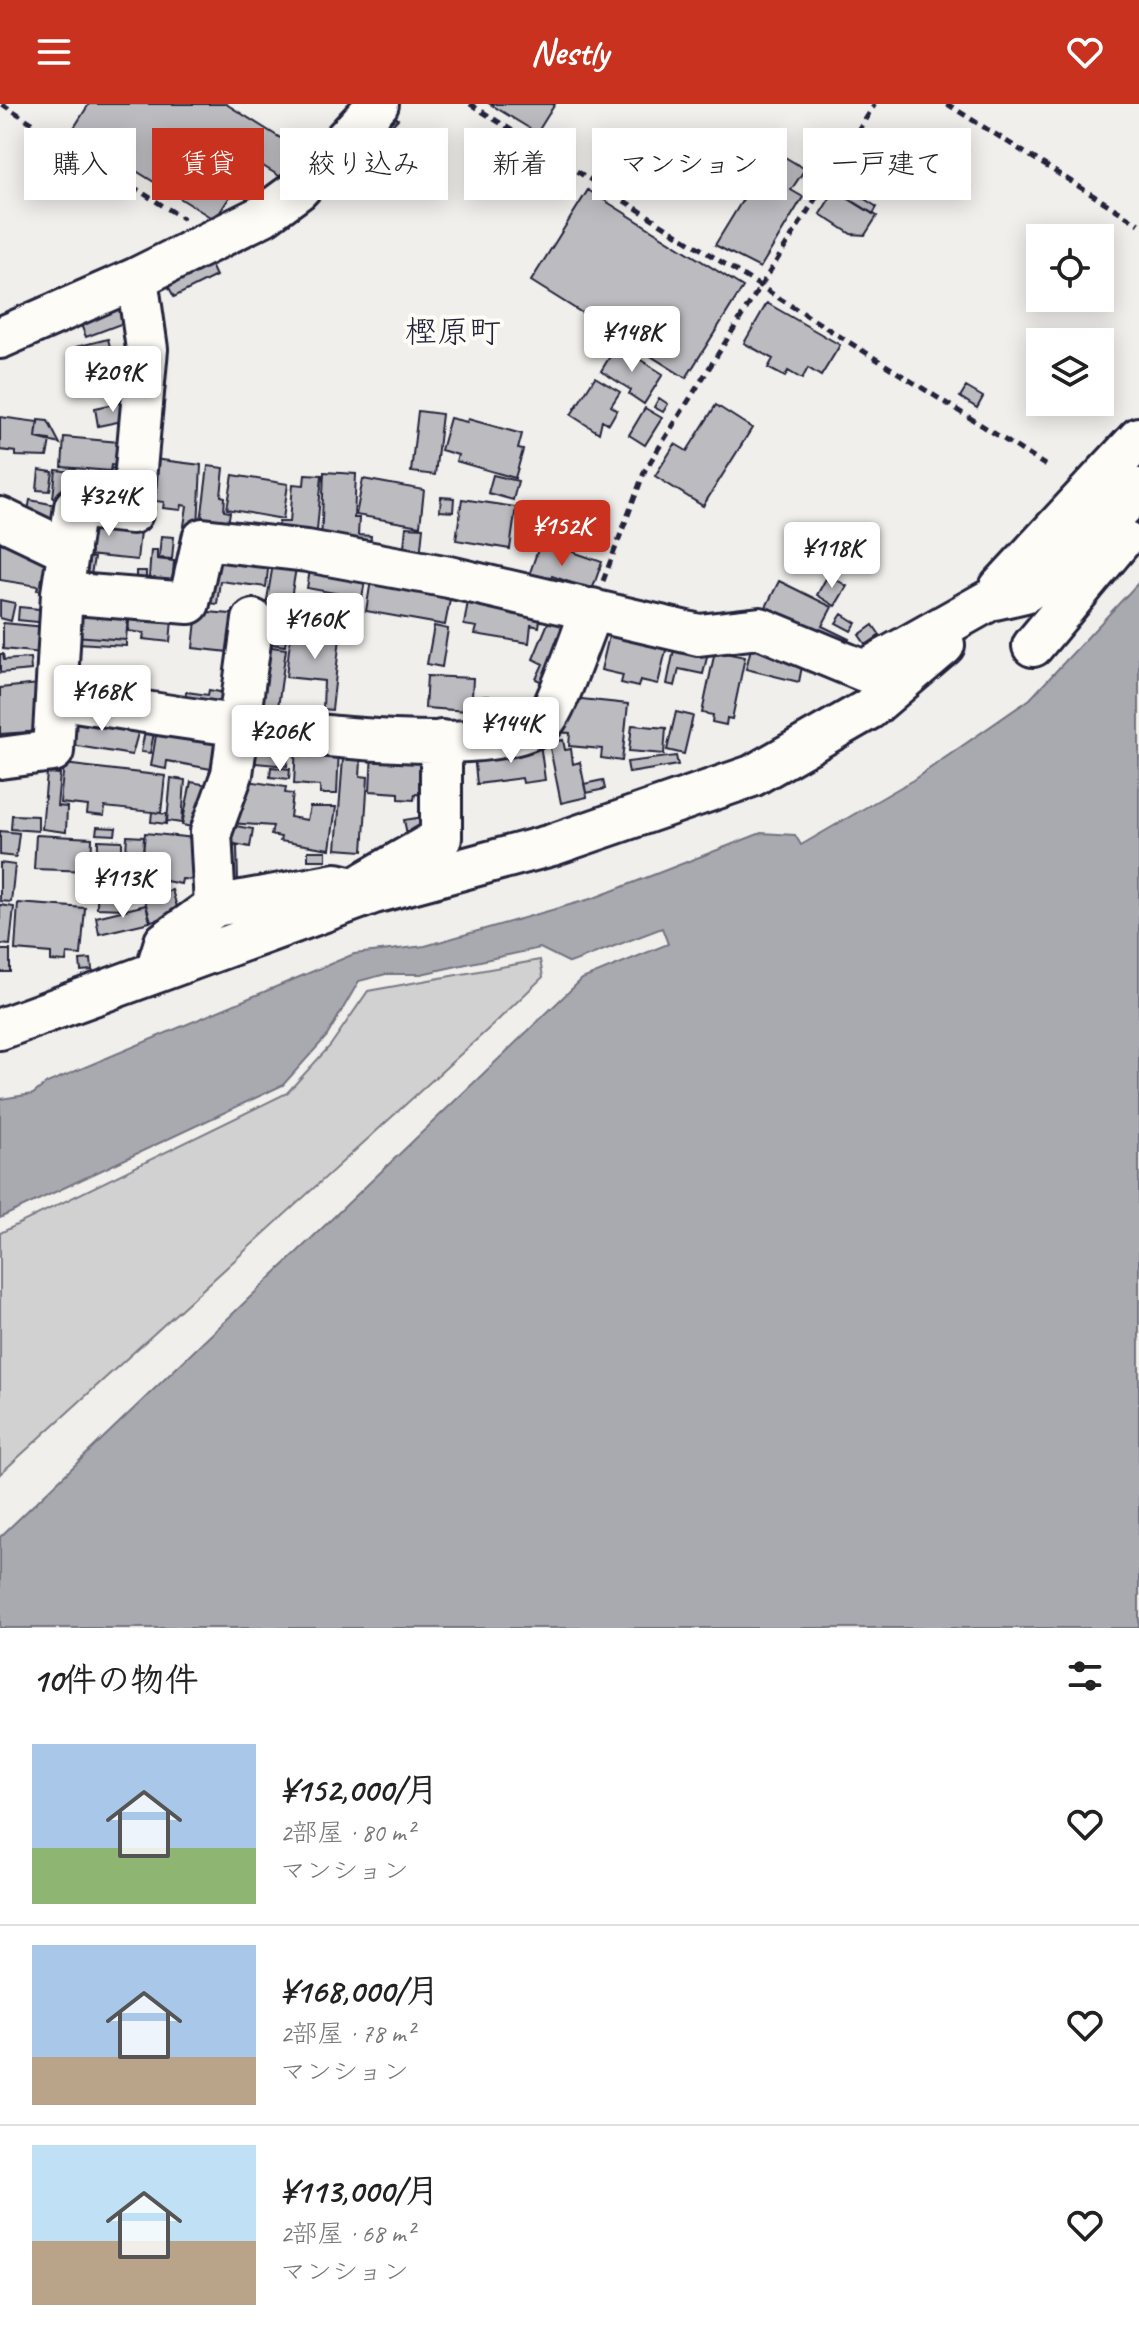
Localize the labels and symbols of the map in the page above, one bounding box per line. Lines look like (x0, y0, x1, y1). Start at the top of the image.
pin: ¥148K (576, 306, 688, 374)
district label: 樫原町 (405, 311, 501, 352)
pin: ¥209K (57, 346, 169, 414)
pin: ¥324K (53, 470, 165, 538)
pin: ¥152K (506, 500, 618, 568)
pin: ¥118K (776, 522, 888, 590)
pin: ¥160K (259, 593, 371, 661)
pin: ¥168K (46, 665, 158, 733)
pin: ¥144K (455, 697, 567, 765)
pin: ¥206K (224, 705, 336, 773)
pin: ¥113K (67, 852, 179, 920)

